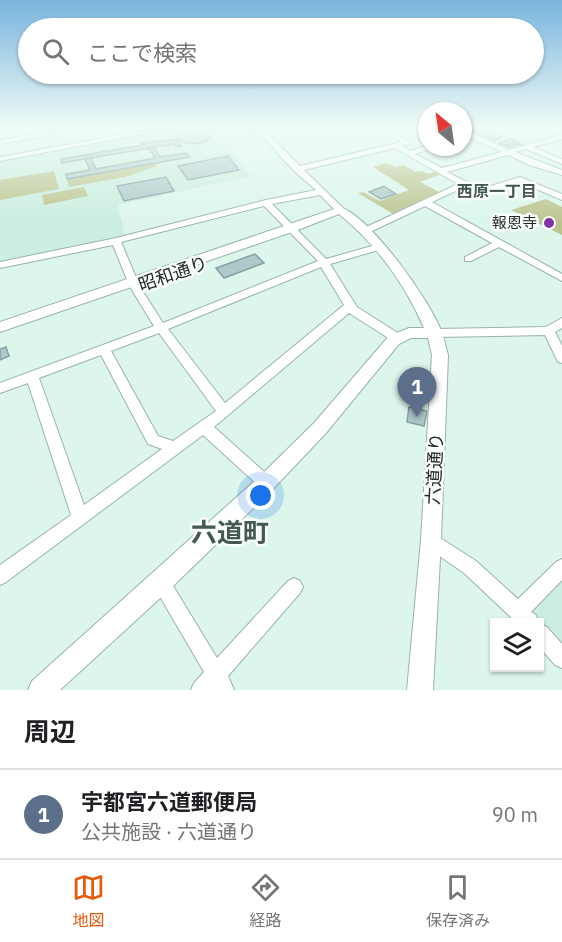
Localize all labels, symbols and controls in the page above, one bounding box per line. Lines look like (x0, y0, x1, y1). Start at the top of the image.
search box (18, 18, 544, 84)
icon: search (39, 35, 72, 68)
text: ここで検索 (87, 38, 197, 67)
north arrow (418, 102, 472, 156)
district label: 西原一丁目 (457, 181, 537, 201)
place label: 報恩寺 (492, 213, 537, 232)
marker: 報恩寺 (542, 216, 556, 230)
street label: 昭和通り (135, 251, 211, 296)
pin: 1 (398, 368, 436, 417)
street label: 六道通り (421, 432, 448, 506)
your location (246, 481, 275, 510)
district label: 六道町 (191, 515, 269, 549)
map controls (490, 618, 544, 672)
button: layers (490, 618, 544, 672)
text: 周辺 (24, 714, 76, 748)
text: 宇都宮六道郵便局 (81, 787, 257, 816)
text: 1 (38, 801, 50, 828)
text: 90 m (492, 801, 538, 828)
text: 公共施設 · 六道通り (81, 818, 257, 845)
tab: 地図 (72, 871, 105, 931)
tab: 経路 (249, 871, 282, 931)
tab: 保存済み (426, 871, 490, 931)

